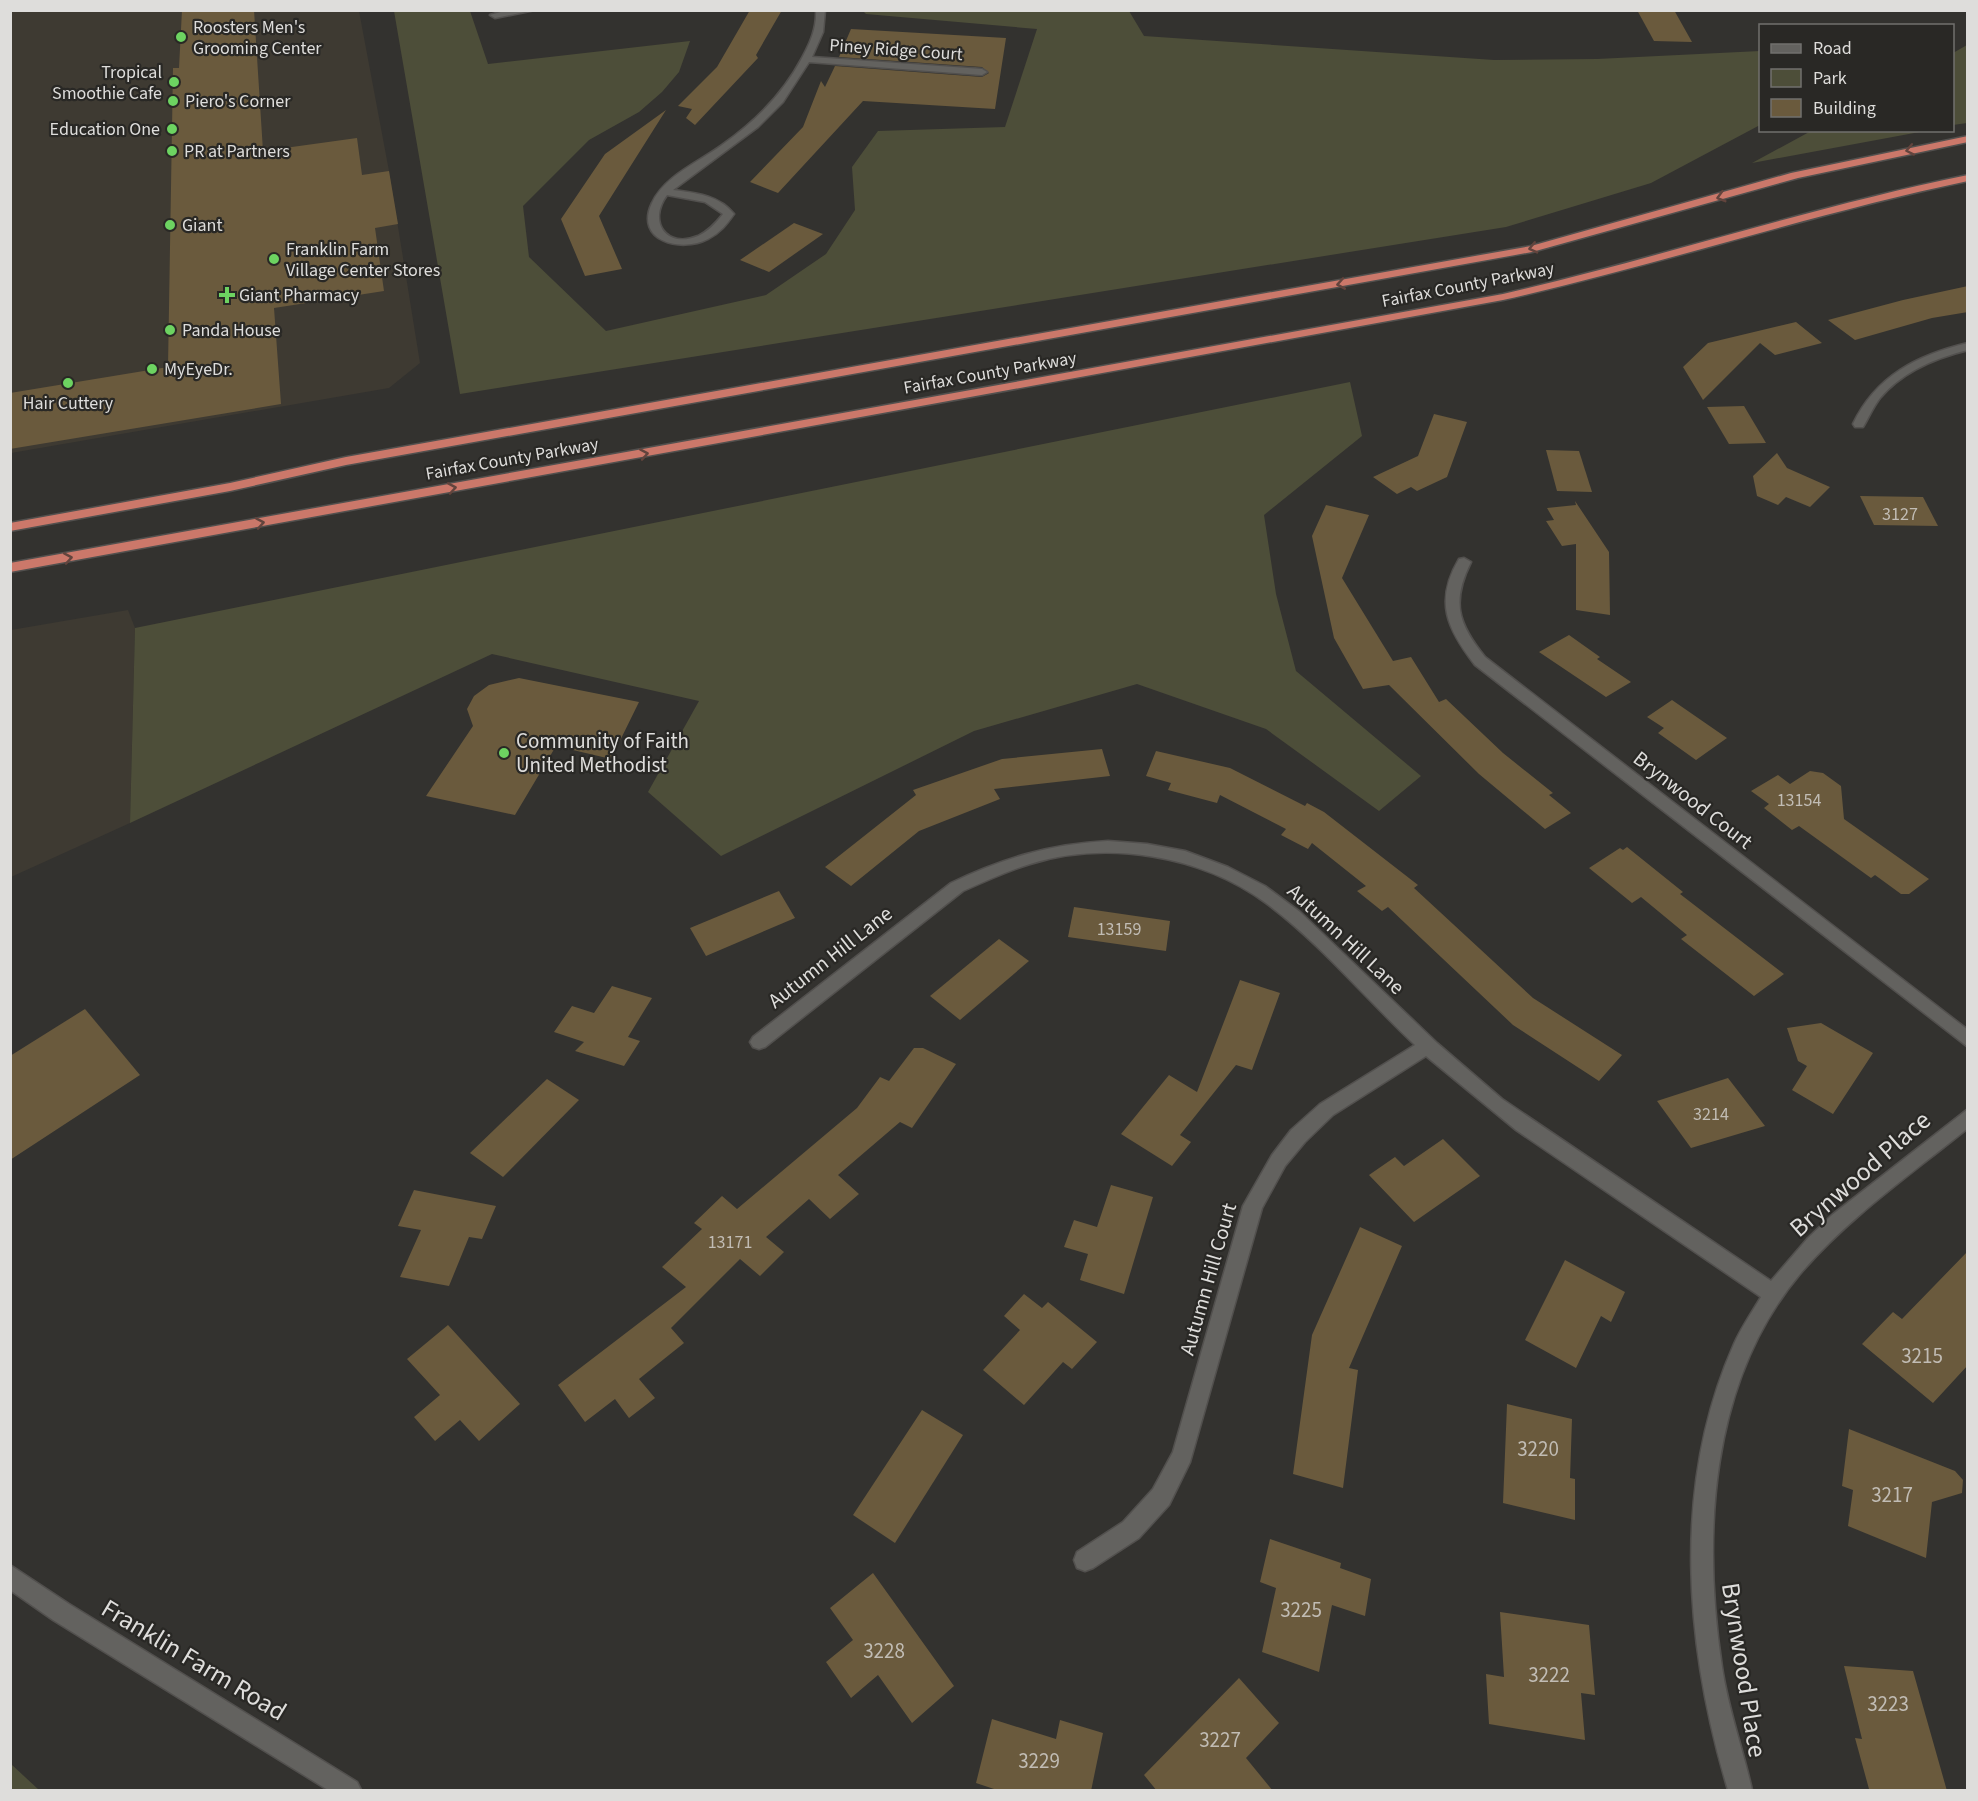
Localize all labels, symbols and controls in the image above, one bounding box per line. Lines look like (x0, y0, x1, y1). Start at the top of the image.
place label: Roosters Men's Grooming Center (193, 15, 322, 61)
legend (1759, 24, 1954, 132)
marker: Roosters Men's Grooming Center (174, 30, 188, 44)
street label: Piney Ridge Court (828, 33, 964, 67)
text: Road (1813, 36, 1852, 61)
place label: Tropical Smoothie Cafe (52, 60, 162, 106)
text: Park (1813, 66, 1847, 91)
marker: Tropical Smoothie Cafe (167, 75, 181, 89)
place label: Piero's Corner (185, 89, 291, 114)
marker: Piero's Corner (166, 94, 180, 108)
text: Building (1813, 96, 1876, 121)
place label: Education One (50, 117, 160, 142)
marker: Education One (165, 122, 179, 136)
place label: PR at Partners (184, 139, 290, 164)
one-way arrow (1905, 143, 1915, 156)
marker: PR at Partners (165, 144, 179, 158)
one-way arrow (1716, 190, 1727, 202)
place label: Giant (182, 213, 223, 238)
marker: Giant (163, 218, 177, 232)
place label: Franklin Farm Village Center Stores (286, 237, 440, 283)
one-way arrow (1528, 241, 1538, 254)
marker: Franklin Farm Village Center Stores (267, 252, 281, 266)
street label: Fairfax County Parkway (1380, 256, 1557, 314)
one-way arrow (1336, 277, 1346, 290)
place label: Giant Pharmacy (239, 283, 360, 308)
marker: Giant Pharmacy (220, 288, 234, 302)
place label: Panda House (182, 318, 281, 343)
marker: Panda House (163, 323, 177, 337)
street label: Fairfax County Parkway (902, 345, 1079, 401)
place label: MyEyeDr. (164, 357, 233, 382)
marker: MyEyeDr. (145, 362, 159, 376)
marker: Hair Cuttery (61, 376, 75, 390)
place label: Hair Cuttery (23, 391, 114, 416)
street label: Fairfax County Parkway (424, 431, 601, 487)
one-way arrow (639, 448, 648, 460)
one-way arrow (447, 482, 457, 495)
house number: 3127 (1882, 502, 1918, 527)
one-way arrow (255, 517, 265, 530)
one-way arrow (63, 552, 73, 565)
place label: Community of Faith United Methodist (516, 726, 689, 780)
street label: Brynwood Court (1627, 744, 1759, 856)
marker: Community of Faith United Methodist (497, 746, 511, 760)
house number: 13154 (1777, 788, 1821, 813)
street label: Autumn Hill Lane (1281, 877, 1411, 1001)
street label: Autumn Hill Lane (761, 899, 899, 1015)
house number: 13159 (1097, 917, 1141, 942)
house number: 3214 (1693, 1102, 1729, 1127)
street label: Brynwood Place (1781, 1102, 1939, 1246)
street label: Autumn Hill Court (1172, 1199, 1244, 1359)
house number: 13171 (708, 1230, 752, 1255)
house number: 3215 (1901, 1341, 1943, 1371)
house number: 3220 (1517, 1434, 1559, 1464)
house number: 3217 (1871, 1480, 1913, 1510)
street label: Brynwood Place (1712, 1580, 1776, 1760)
street label: Franklin Farm Road (94, 1590, 294, 1730)
house number: 3225 (1280, 1595, 1322, 1625)
house number: 3228 (863, 1636, 905, 1666)
house number: 3222 (1528, 1660, 1570, 1690)
house number: 3223 (1867, 1689, 1909, 1719)
house number: 3227 (1199, 1725, 1241, 1755)
house number: 3229 (1018, 1746, 1060, 1776)

